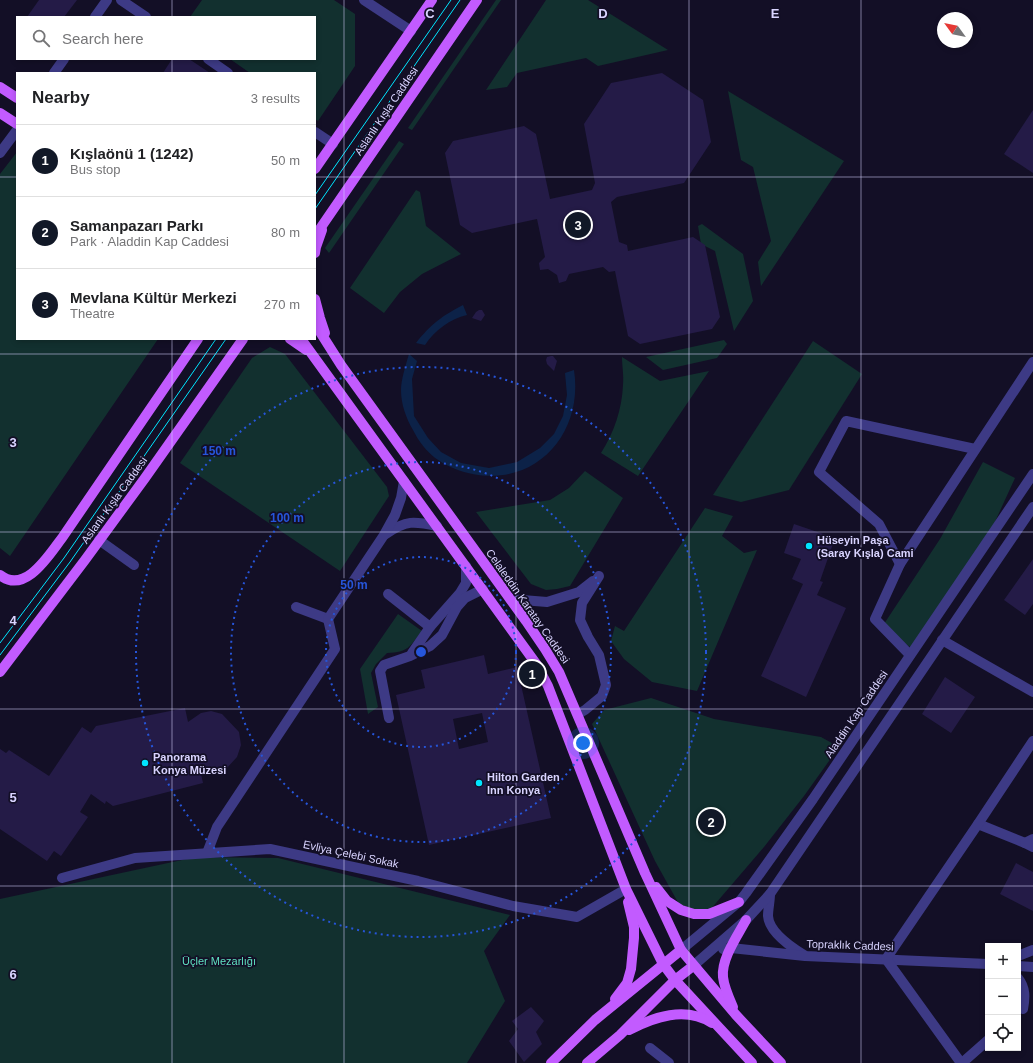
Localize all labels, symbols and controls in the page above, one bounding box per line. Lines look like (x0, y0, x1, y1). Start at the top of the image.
text: C (425, 6, 435, 21)
text: D (598, 6, 608, 21)
text: E (771, 6, 780, 21)
north arrow (937, 12, 973, 48)
search box (16, 16, 316, 60)
icon: search (30, 27, 52, 49)
text: Search here (62, 30, 144, 47)
street label: Aslanlı Kışla Caddesi (352, 65, 420, 157)
text: Nearby (32, 88, 90, 107)
text: 3 results (251, 91, 300, 106)
text: Kışlaönü 1 (1242) (70, 145, 193, 162)
text: 1 (41, 153, 49, 168)
text: 50 m (271, 153, 300, 168)
text: Bus stop (70, 162, 121, 177)
pin: 3 (565, 210, 591, 240)
text: Samanpazarı Parkı (70, 217, 203, 234)
text: 2 (41, 225, 49, 240)
text: 80 m (271, 225, 300, 240)
text: Park · Aladdin Kap Caddesi (70, 234, 229, 249)
text: Mevlana Kültür Merkezi (70, 289, 237, 306)
text: 3 (41, 297, 49, 312)
text: 270 m (264, 297, 300, 312)
text: Theatre (70, 306, 115, 321)
text: 3 (9, 435, 17, 450)
text: 150 m (202, 444, 236, 458)
street label: Aslanlı Kışla Caddesi (79, 454, 149, 546)
text: 100 m (270, 511, 304, 525)
place label: Hüseyin Paşa (Saray Kışla) Cami (817, 534, 914, 559)
marker: Hüseyin Paşa (Saray Kışla) Cami (804, 541, 814, 551)
street label: Celaleddin Karatay Caddesi (484, 547, 572, 665)
text: 50 m (340, 578, 368, 592)
text: 4 (9, 613, 17, 628)
centre of rings (414, 645, 428, 659)
pin: 1 (519, 659, 545, 689)
street label: Aladdin Kap Caddesi (822, 668, 890, 760)
your location (573, 733, 593, 753)
place label: Panorama Konya Müzesi (153, 751, 226, 776)
marker: Panorama Konya Müzesi (140, 758, 150, 768)
place label: Hilton Garden Inn Konya (487, 771, 560, 796)
marker: Hilton Garden Inn Konya (474, 778, 484, 788)
text: 5 (9, 790, 17, 805)
pin: 2 (698, 807, 724, 837)
street label: Evliya Çelebi Sokak (302, 838, 400, 870)
street label: Topraklık Caddesi (806, 937, 894, 953)
map controls (985, 943, 1021, 1051)
button: + (985, 943, 1021, 979)
park label: Üçler Mezarlığı (182, 955, 256, 967)
text: 6 (9, 967, 17, 982)
button: − (985, 979, 1021, 1015)
button: locate (985, 1015, 1021, 1051)

